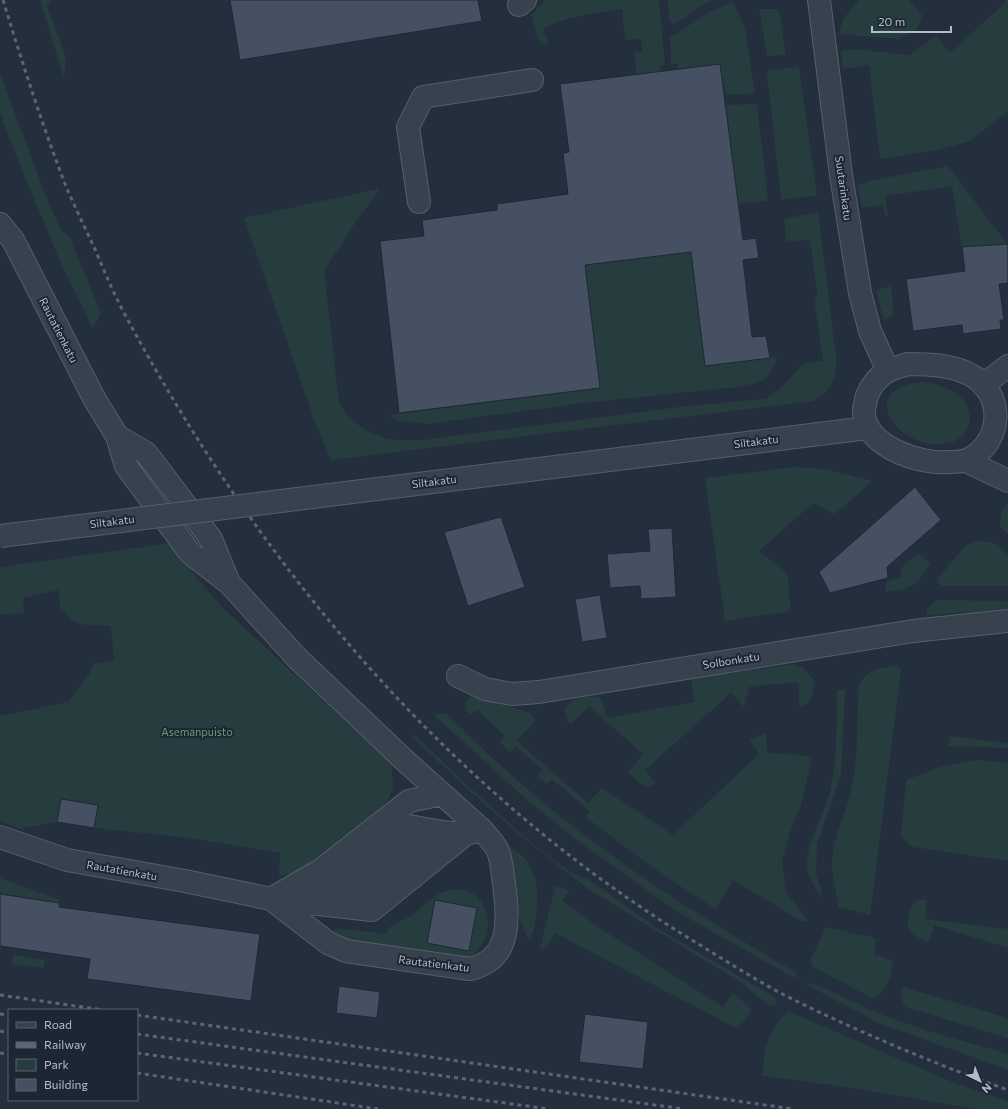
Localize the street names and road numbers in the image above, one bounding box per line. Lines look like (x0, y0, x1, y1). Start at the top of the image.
street label: Suutarinkatu (833, 155, 855, 221)
street label: Rautatienkatu (37, 295, 81, 365)
street label: Siltakatu (733, 432, 779, 450)
street label: Siltakatu (411, 472, 457, 490)
street label: Siltakatu (89, 512, 135, 530)
street label: Solbonkatu (702, 649, 760, 671)
street label: Rautatienkatu (86, 857, 158, 883)
street label: Rautatienkatu (398, 952, 470, 974)

